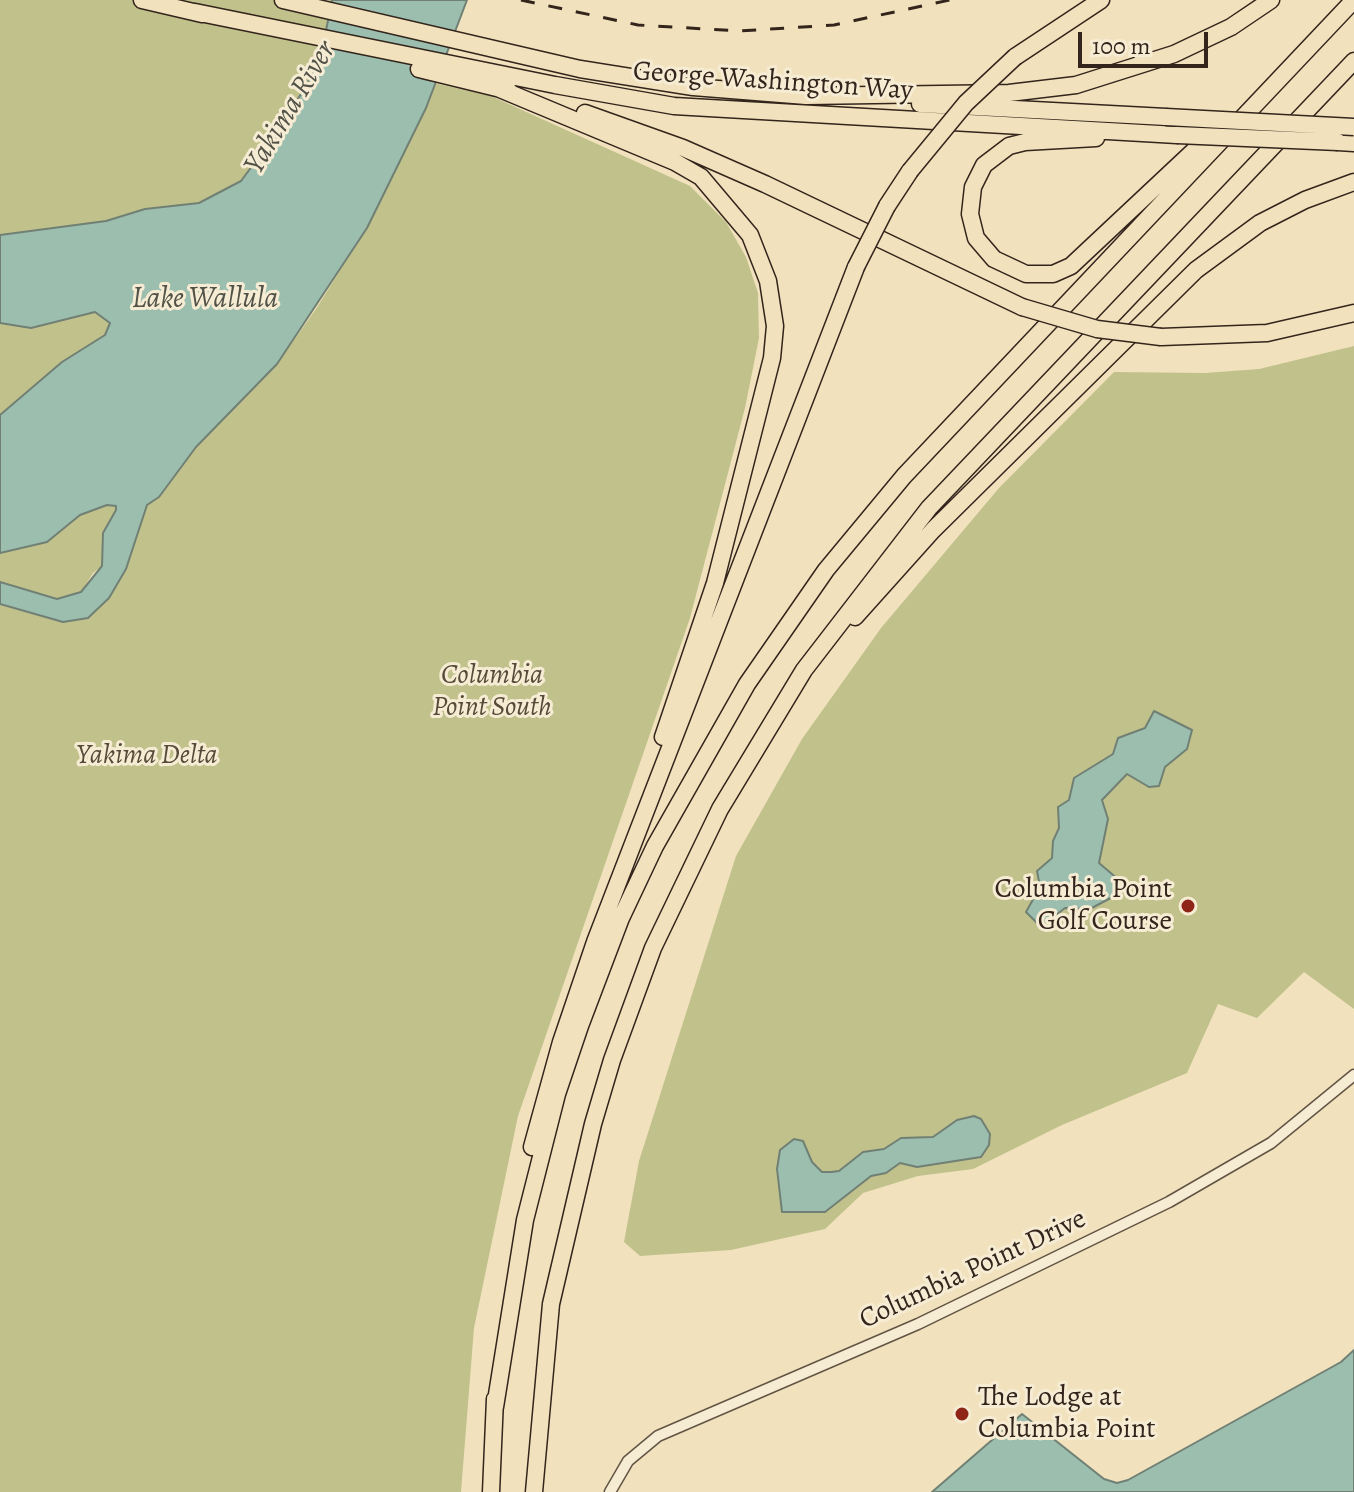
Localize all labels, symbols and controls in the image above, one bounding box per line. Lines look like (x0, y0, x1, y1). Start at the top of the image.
scale bar (1082, 16, 1212, 66)
text: 100 m (1092, 30, 1151, 62)
water label: Yakima River (237, 35, 345, 181)
street label: George Washington Way (632, 55, 914, 109)
water label: Lake Wallula (132, 282, 278, 318)
park label: Columbia Point South (432, 659, 552, 725)
park label: Yakima Delta (77, 739, 217, 773)
place label: Columbia Point Golf Course (995, 873, 1172, 939)
marker: Columbia Point Golf Course (1179, 897, 1197, 915)
street label: Columbia Point Drive (854, 1203, 1092, 1337)
place label: The Lodge at Columbia Point (978, 1381, 1155, 1447)
marker: The Lodge at Columbia Point (953, 1405, 971, 1423)

